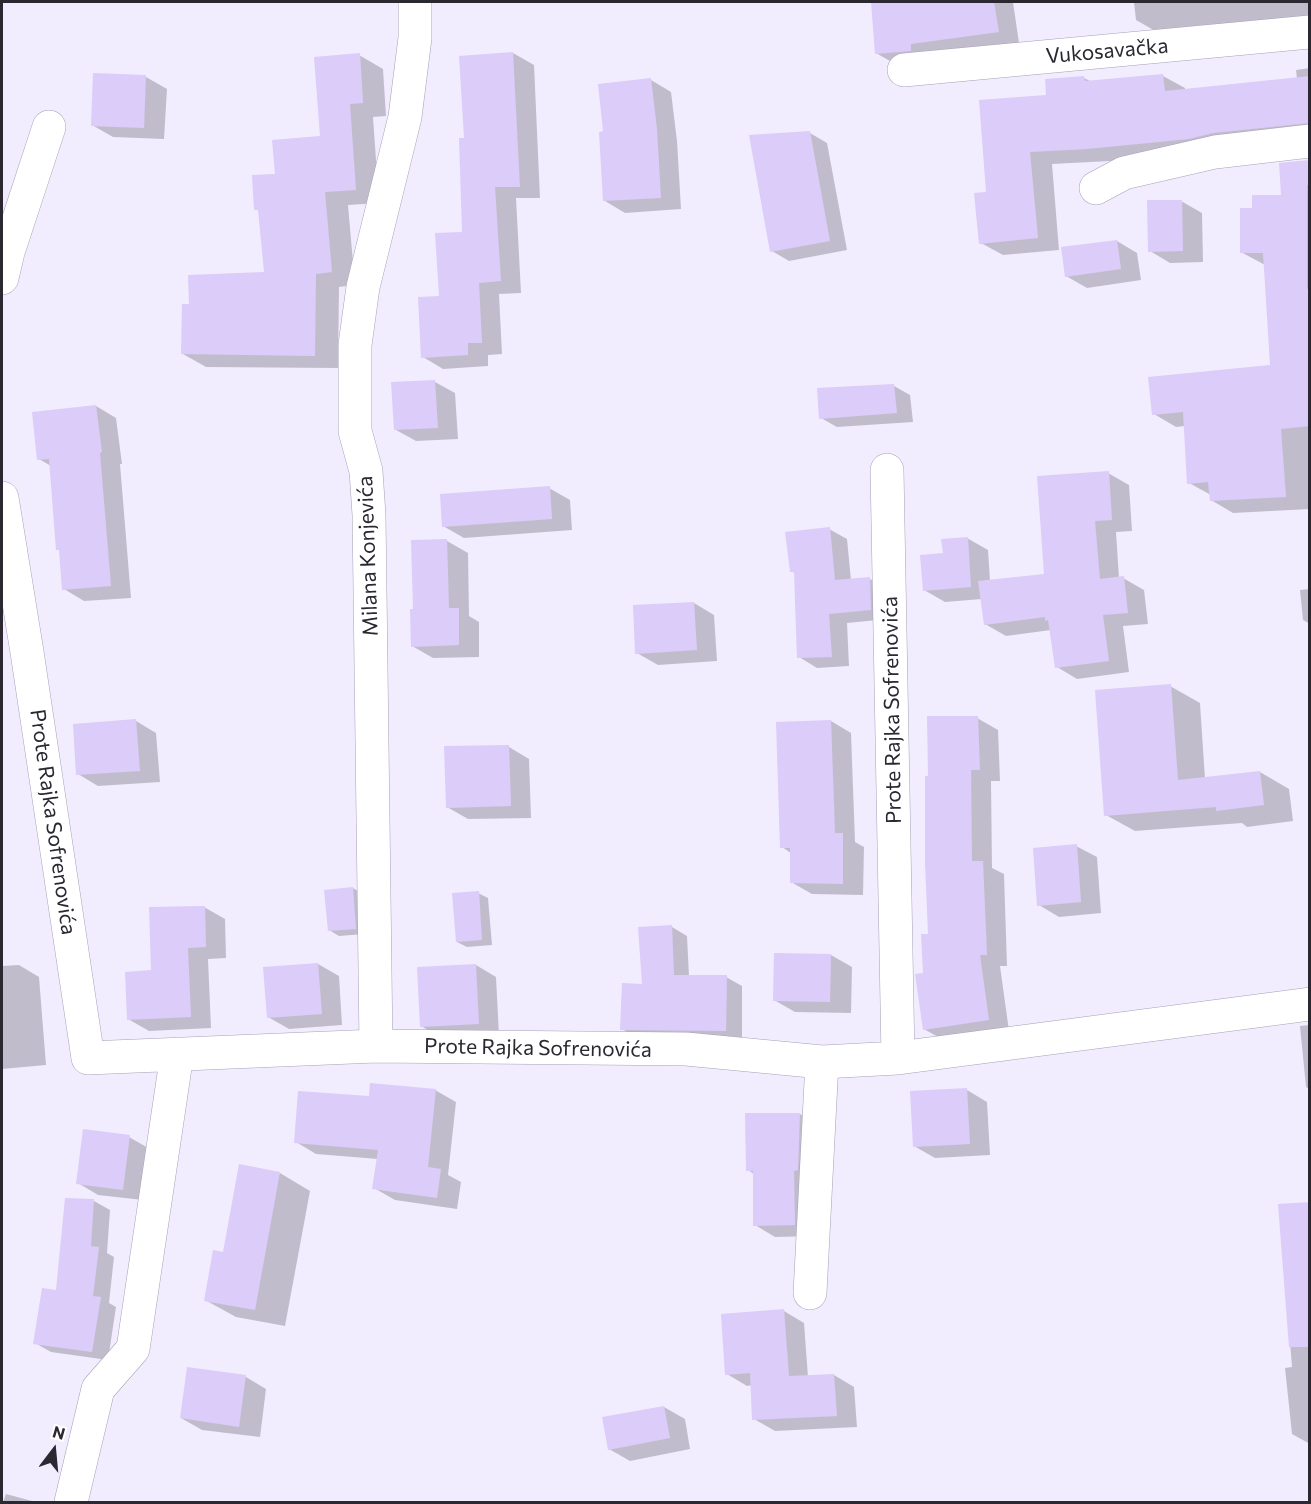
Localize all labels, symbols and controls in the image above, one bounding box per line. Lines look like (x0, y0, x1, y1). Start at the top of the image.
street label: Vukosavačka (1045, 33, 1169, 69)
street label: Milana Konjevića (353, 475, 383, 637)
street label: Prote Rajka Sofrenovića (877, 596, 907, 824)
street label: Prote Rajka Sofrenovića (25, 707, 81, 937)
street label: Prote Rajka Sofrenovića (424, 1033, 652, 1063)
north arrow (24, 1420, 84, 1480)
text: N (51, 1421, 67, 1443)

